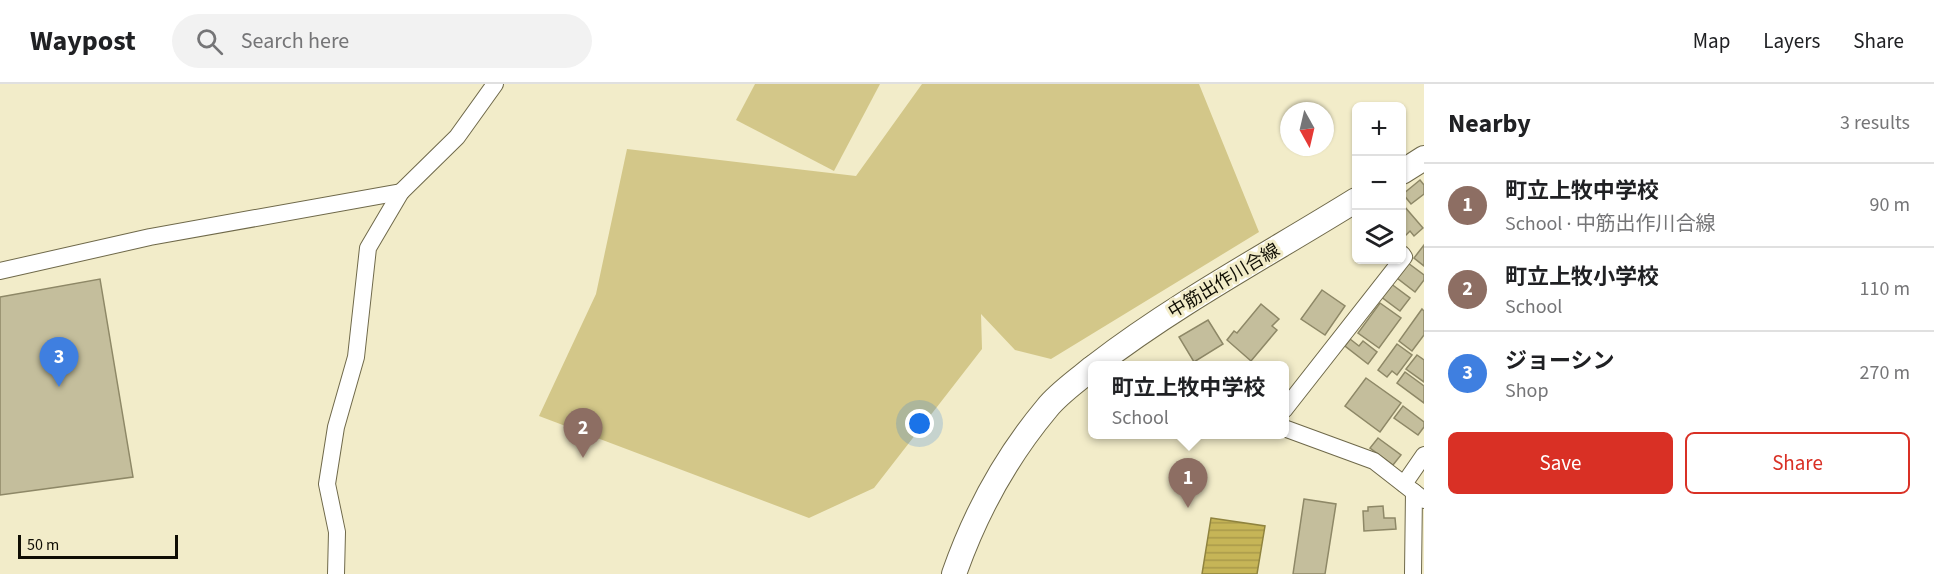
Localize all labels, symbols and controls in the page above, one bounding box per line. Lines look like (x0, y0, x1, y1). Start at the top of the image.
search box (172, 14, 592, 68)
text: Waypost (30, 21, 136, 61)
icon: search (193, 25, 226, 58)
text: Search here (241, 25, 349, 57)
text: Map (1693, 26, 1730, 56)
text: Layers (1763, 26, 1820, 56)
text: Share (1853, 26, 1904, 56)
north arrow (1280, 102, 1334, 156)
map controls (1352, 102, 1406, 264)
button: + (1352, 102, 1406, 156)
text: Nearby (1448, 105, 1531, 142)
text: 3 results (1840, 109, 1910, 137)
button: − (1352, 156, 1406, 210)
text: 町立上牧中学校 (1505, 175, 1659, 207)
text: 1 (1462, 191, 1473, 219)
text: 90 m (1870, 191, 1910, 219)
button: layers (1352, 210, 1406, 264)
text: School · 中筋出作川合線 (1505, 210, 1715, 238)
street label: 中筋出作川合線 (1164, 238, 1284, 324)
text: 町立上牧小学校 (1505, 261, 1659, 293)
text: 2 (1462, 275, 1473, 303)
text: 110 m (1860, 275, 1910, 303)
text: School (1505, 293, 1562, 321)
pin: 3 (40, 338, 78, 387)
text: ジョーシン (1505, 345, 1615, 377)
text: 3 (1462, 359, 1473, 387)
text: 270 m (1860, 359, 1910, 387)
popup (1088, 361, 1289, 439)
text: 町立上牧中学校 (1111, 372, 1266, 404)
text: Shop (1505, 377, 1549, 405)
text: School (1111, 404, 1169, 432)
pin: 2 (564, 408, 602, 458)
your location (905, 409, 934, 438)
button: Save (1448, 432, 1673, 494)
button: Share (1685, 432, 1910, 494)
pin: 1 (1168, 458, 1208, 508)
scale bar (18, 532, 178, 560)
text: 50 m (27, 534, 59, 556)

